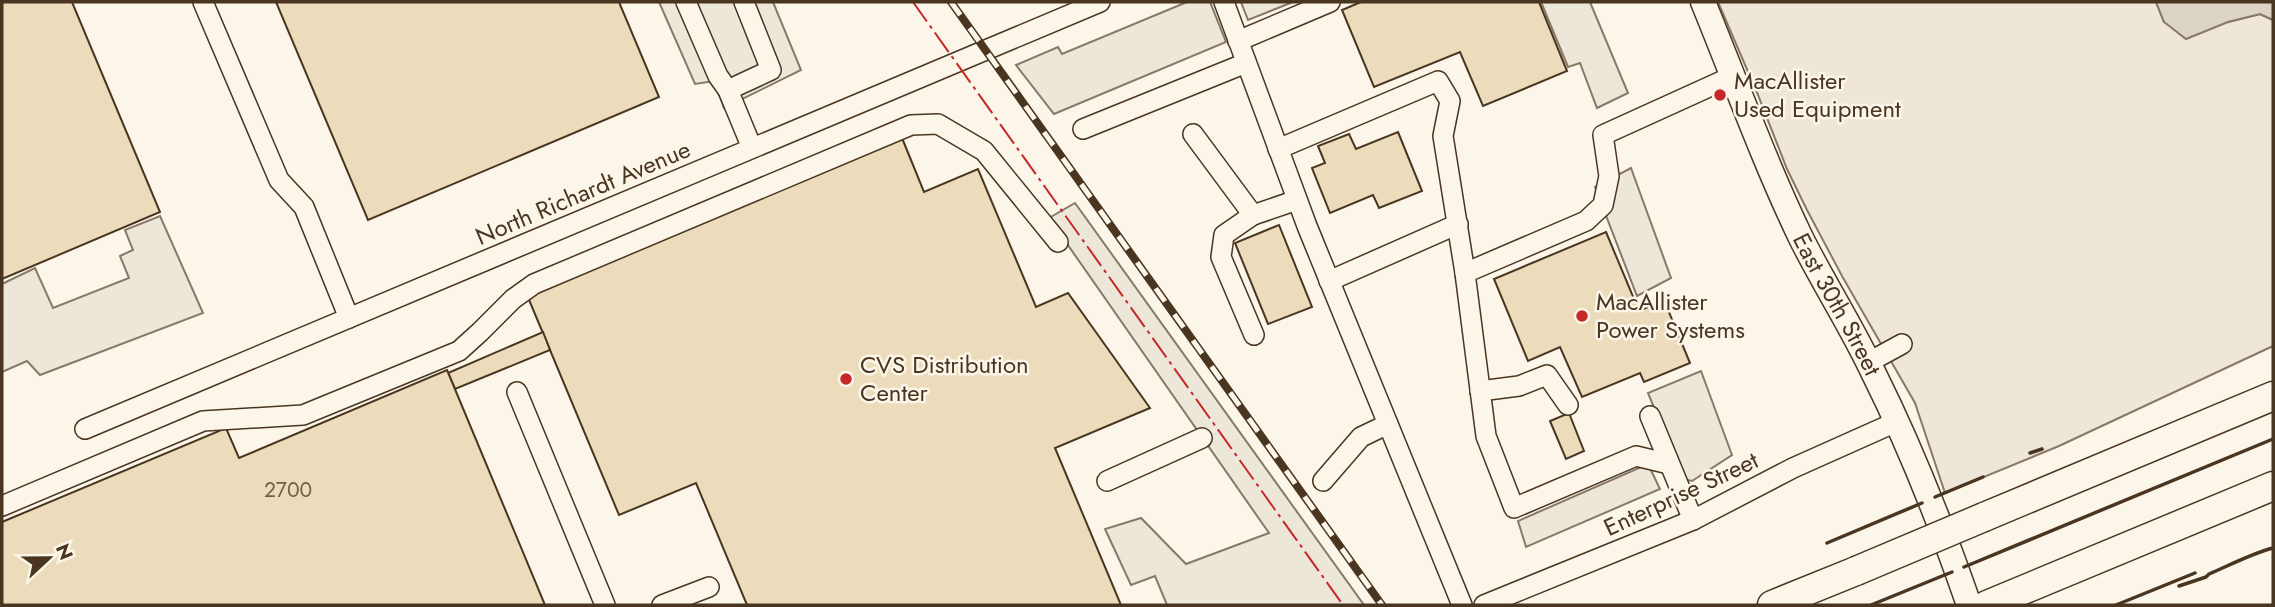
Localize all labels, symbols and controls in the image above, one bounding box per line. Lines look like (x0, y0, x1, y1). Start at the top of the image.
place label: MacAllister Used Equipment (1734, 63, 1901, 126)
marker: MacAllister Used Equipment (1712, 87, 1728, 103)
street label: North Richardt Avenue (470, 131, 696, 254)
street label: East 30th Street (1784, 227, 1890, 381)
place label: MacAllister Power Systems (1596, 284, 1745, 347)
marker: MacAllister Power Systems (1574, 308, 1590, 324)
place label: CVS Distribution Center (860, 347, 1029, 410)
marker: CVS Distribution Center (838, 371, 854, 387)
street label: Enterprise Street (1598, 442, 1764, 545)
house number: 2700 (264, 475, 312, 505)
north arrow (14, 523, 84, 593)
text: N (49, 540, 80, 564)

